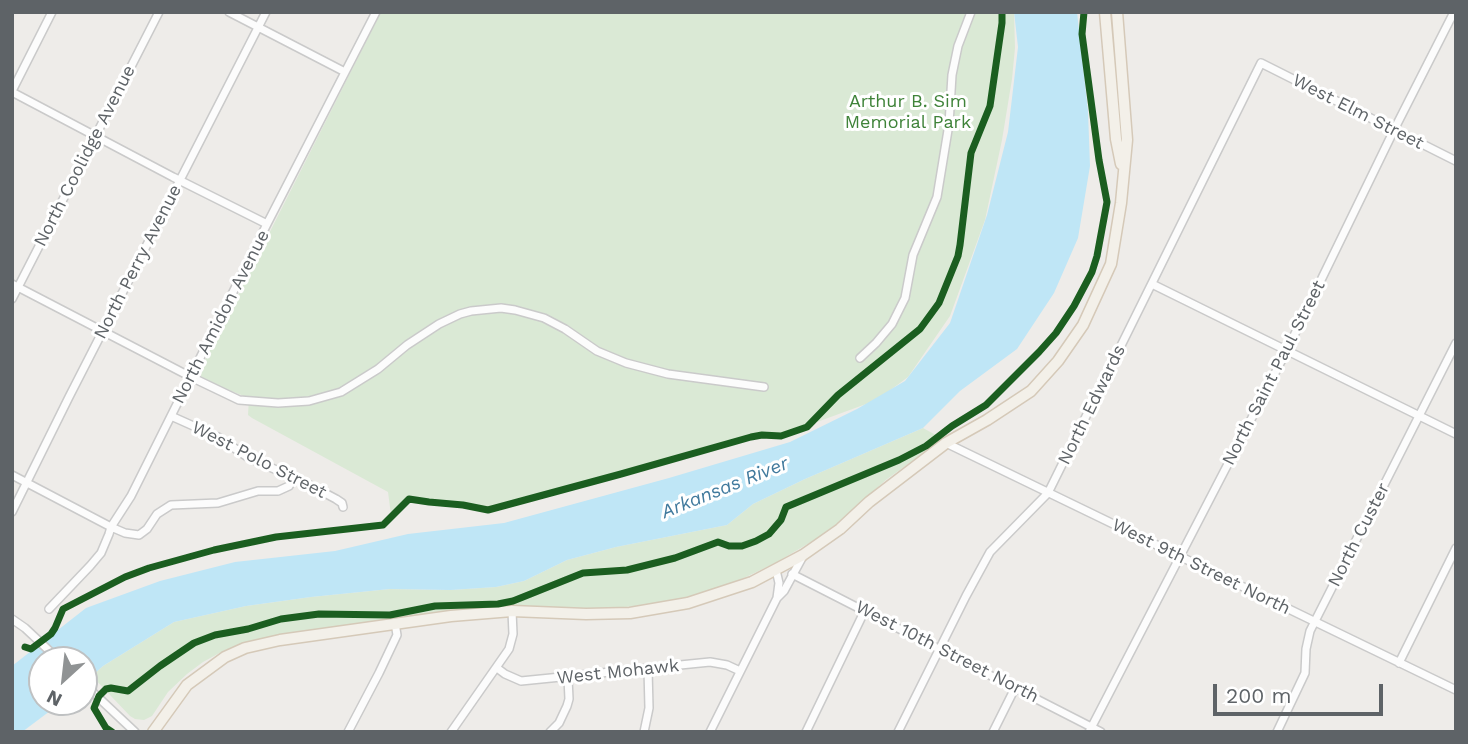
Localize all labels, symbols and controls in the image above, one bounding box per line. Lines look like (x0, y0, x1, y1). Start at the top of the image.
street label: North Coolidge Avenue (30, 62, 140, 250)
street label: West Elm Street (1289, 70, 1427, 154)
park label: Arthur B. Sim Memorial Park (845, 91, 971, 134)
street label: North Perry Avenue (90, 181, 186, 343)
street label: North Amidon Avenue (168, 226, 274, 408)
street label: North Saint Paul Street (1218, 277, 1330, 469)
street label: North Edwards (1054, 341, 1130, 469)
street label: West Polo Street (188, 417, 330, 503)
water label: Arkansas River (658, 452, 792, 524)
street label: North Custer (1324, 479, 1394, 591)
street label: West 9th Street North (1108, 514, 1294, 620)
street label: West 10th Street North (852, 596, 1042, 708)
north arrow (28, 646, 98, 716)
street label: West Mohawk (556, 655, 680, 689)
scale bar (1216, 670, 1386, 714)
text: 200 m (1226, 683, 1292, 708)
text: N (43, 685, 66, 712)

